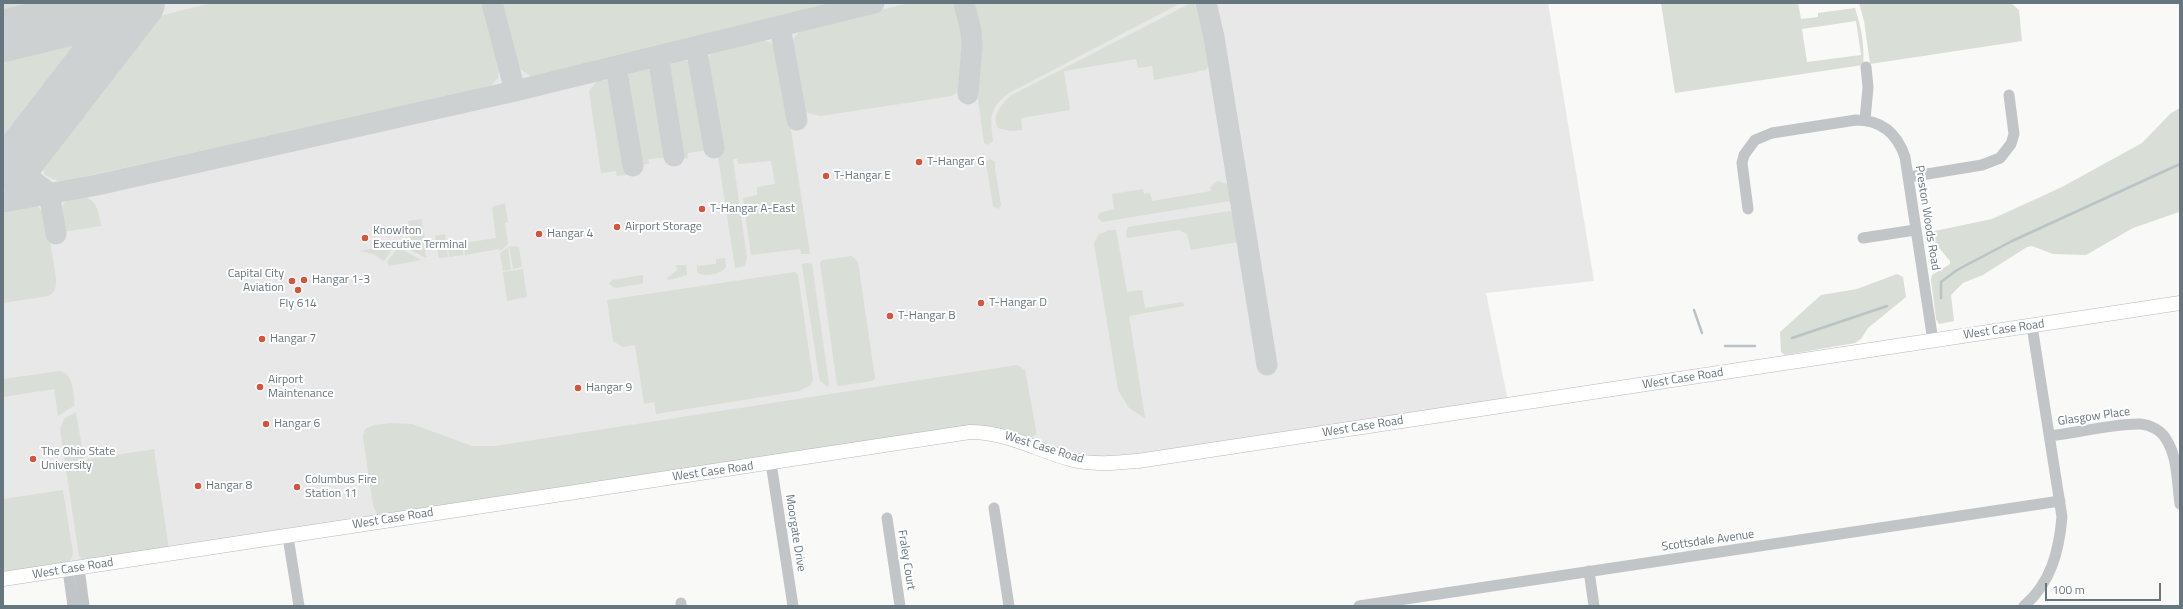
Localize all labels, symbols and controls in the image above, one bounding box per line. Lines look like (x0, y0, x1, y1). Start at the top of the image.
place label: T-Hangar G (927, 155, 985, 169)
marker: T-Hangar G (914, 157, 924, 167)
street label: Preston Woods Road (1912, 165, 1942, 271)
place label: T-Hangar E (834, 169, 891, 183)
marker: T-Hangar E (821, 171, 831, 181)
place label: T-Hangar A-East (710, 202, 795, 216)
marker: T-Hangar A-East (697, 204, 707, 214)
place label: Airport Storage (625, 220, 702, 234)
marker: Airport Storage (612, 222, 622, 232)
place label: Knowlton Executive Terminal (373, 224, 467, 252)
place label: Hangar 4 (547, 227, 593, 241)
marker: Hangar 4 (534, 229, 544, 239)
marker: Knowlton Executive Terminal (360, 233, 370, 243)
place label: Capital City Aviation (228, 267, 284, 295)
place label: Hangar 1-3 (312, 273, 370, 287)
marker: Hangar 1-3 (299, 275, 309, 285)
marker: Capital City Aviation (287, 276, 297, 286)
marker: Fly 614 (293, 285, 303, 295)
place label: T-Hangar D (989, 296, 1047, 310)
place label: Fly 614 (279, 297, 317, 311)
marker: T-Hangar D (976, 298, 986, 308)
place label: T-Hangar B (898, 309, 956, 323)
marker: T-Hangar B (885, 311, 895, 321)
street label: West Case Road (1963, 317, 2045, 343)
place label: Hangar 7 (270, 332, 316, 346)
marker: Hangar 7 (257, 334, 267, 344)
street label: West Case Road (1642, 365, 1724, 393)
place label: Airport Maintenance (268, 373, 334, 401)
place label: Hangar 9 (586, 381, 632, 395)
marker: Airport Maintenance (255, 382, 265, 392)
marker: Hangar 9 (573, 383, 583, 393)
street label: Glasgow Place (2057, 405, 2131, 429)
street label: West Case Road (1322, 413, 1404, 441)
place label: Hangar 6 (274, 417, 320, 431)
marker: Hangar 6 (261, 419, 271, 429)
street label: West Case Road (1003, 429, 1085, 467)
place label: The Ohio State University (41, 445, 115, 473)
marker: The Ohio State University (28, 454, 38, 464)
street label: West Case Road (672, 459, 754, 485)
place label: Columbus Fire Station 11 (305, 473, 377, 501)
place label: Hangar 8 (206, 479, 252, 493)
marker: Hangar 8 (193, 481, 203, 491)
marker: Columbus Fire Station 11 (292, 482, 302, 492)
street label: Moorgate Drive (782, 493, 808, 573)
street label: West Case Road (352, 505, 434, 533)
street label: Scottsdale Avenue (1661, 527, 1755, 555)
street label: Fraley Court (894, 529, 918, 591)
street label: West Case Road (32, 555, 114, 583)
scale bar (2047, 575, 2163, 601)
text: 100 m (2052, 580, 2085, 599)

